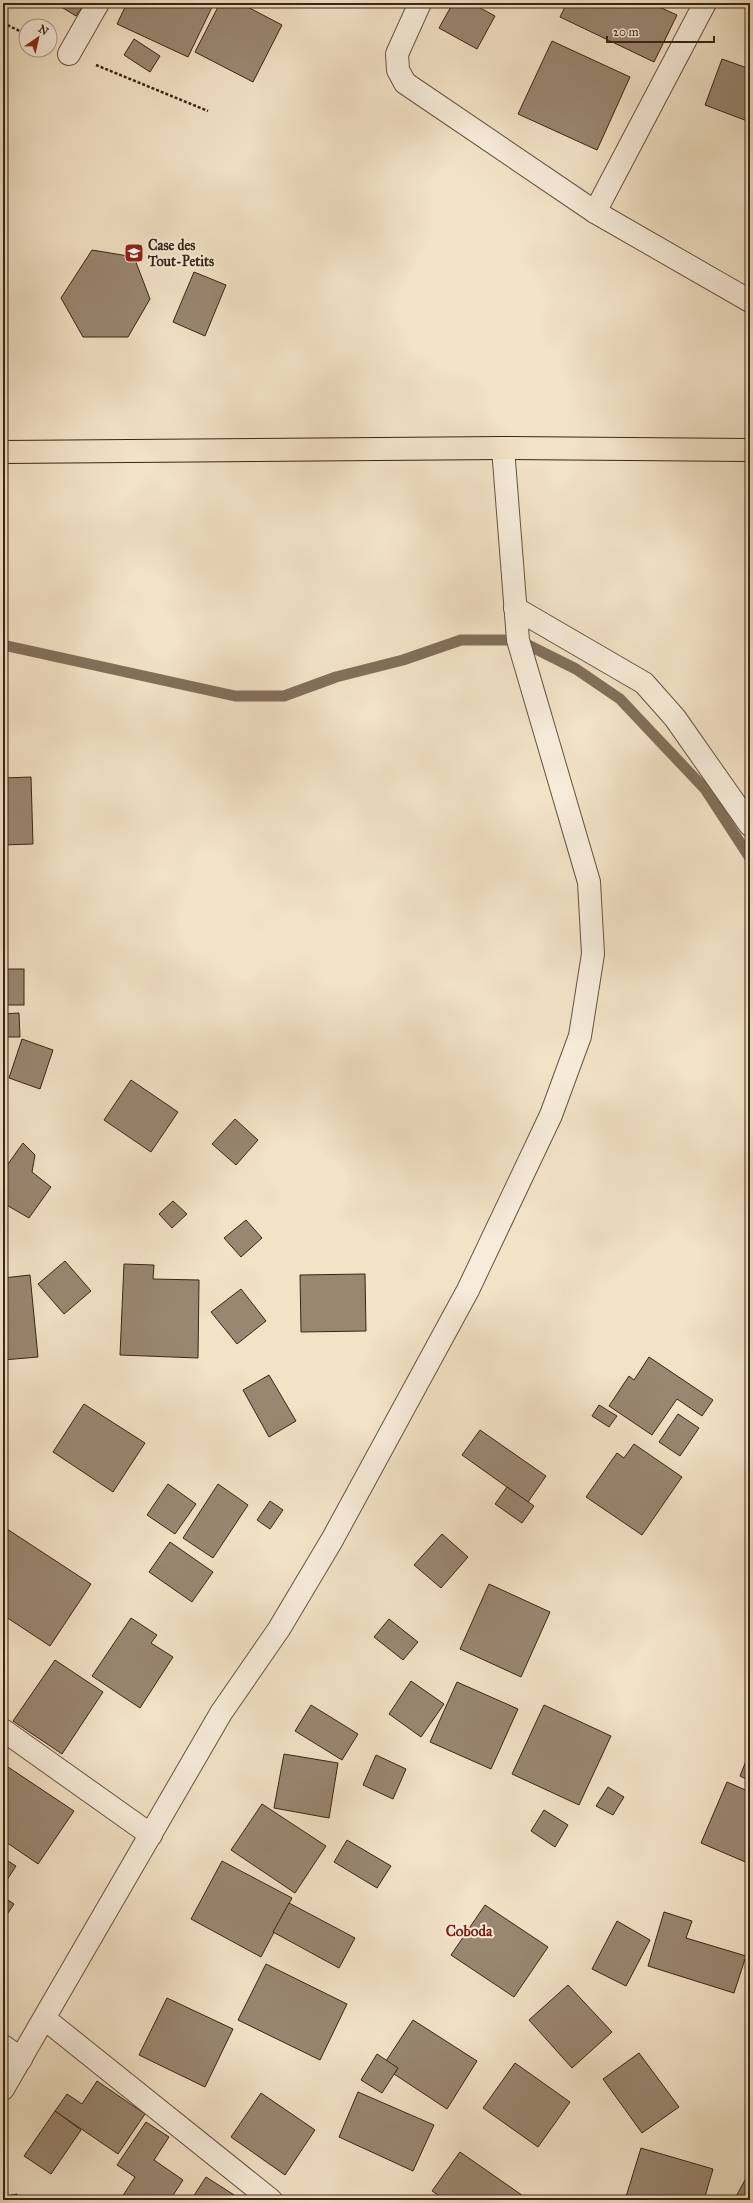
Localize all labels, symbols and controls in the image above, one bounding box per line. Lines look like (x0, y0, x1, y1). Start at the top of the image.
north arrow (18, 18, 58, 58)
scale bar (607, 18, 714, 44)
text: N (36, 22, 51, 38)
text: 20 m (613, 25, 639, 39)
place label: Case des Tout-Petits (147, 237, 214, 270)
school or university icon: Case des Tout-Petits (123, 242, 145, 264)
district label: Coboda (446, 1922, 493, 1940)

